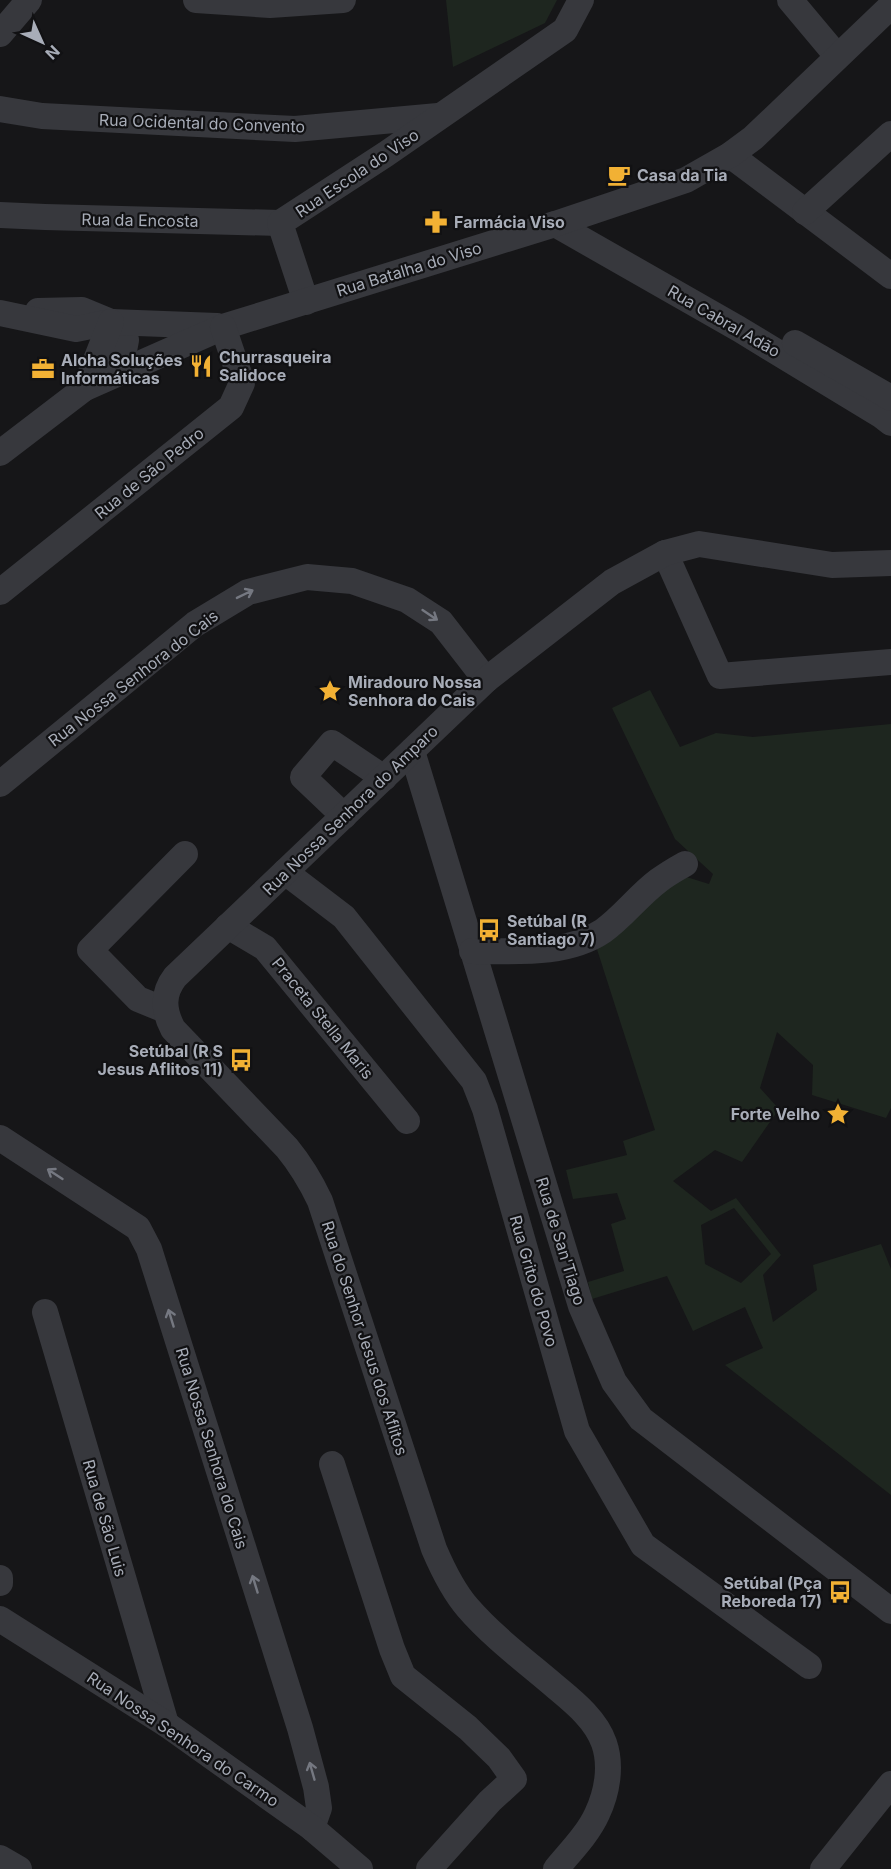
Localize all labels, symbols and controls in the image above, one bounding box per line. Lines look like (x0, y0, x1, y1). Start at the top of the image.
north arrow (12, 12, 72, 72)
text: N (41, 41, 64, 64)
street label: Rua Ocidental do Convento (99, 109, 305, 137)
street label: Rua Escola do Viso (292, 124, 422, 222)
cafe icon: Casa da Tia (606, 162, 632, 188)
place label: Casa da Tia (637, 165, 728, 185)
street label: Rua da Encosta (81, 209, 199, 231)
pharmacy icon: Farmácia Viso (423, 209, 449, 235)
place label: Farmácia Viso (454, 212, 565, 232)
street label: Rua Batalha do Viso (334, 237, 484, 301)
street label: Rua Cabral Adão (664, 281, 784, 361)
place label: Churrasqueira Salidoce (219, 347, 331, 385)
place label: Aloha Soluções Informáticas (61, 350, 182, 388)
restaurant icon: Churrasqueira Salidoce (188, 353, 214, 379)
office icon: Aloha Soluções Informáticas (30, 356, 56, 382)
street label: Rua de São Pedro (90, 423, 208, 523)
one-way arrow (236, 588, 254, 600)
street label: Rua Nossa Senhora do Cais (44, 606, 222, 750)
one-way arrow (421, 609, 438, 621)
place label: Miradouro Nossa Senhora do Cais (348, 672, 482, 710)
place icon: Miradouro Nossa Senhora do Cais (317, 678, 343, 704)
street label: Rua Nossa Senhora do Amparo (258, 721, 442, 899)
place label: Setúbal (R Santiago 7) (507, 911, 595, 949)
bus stop icon: Setúbal (R Santiago 7) (476, 917, 502, 943)
street label: Praceta Stella Maris (268, 953, 378, 1083)
place label: Setúbal (R S Jesus Aflitos 11) (98, 1041, 223, 1079)
bus stop icon: Setúbal (R S Jesus Aflitos 11) (228, 1047, 254, 1073)
place icon: Forte Velho (825, 1101, 851, 1127)
place label: Forte Velho (731, 1104, 820, 1124)
one-way arrow (47, 1168, 64, 1181)
street label: Rua de San'Tiago (532, 1174, 590, 1308)
street label: Rua Grito do Povo (506, 1213, 562, 1349)
street label: Rua do Senhor Jesus dos Aflitos (318, 1218, 412, 1458)
one-way arrow (165, 1309, 176, 1328)
street label: Rua Nossa Senhora do Cais (172, 1345, 252, 1551)
street label: Rua de São Luis (79, 1457, 131, 1579)
place label: Setúbal (Pça Reboreda 17) (721, 1573, 822, 1611)
one-way arrow (249, 1575, 260, 1594)
bus stop icon: Setúbal (Pça Reboreda 17) (827, 1579, 853, 1605)
street label: Rua Nossa Senhora do Carmo (83, 1667, 283, 1811)
one-way arrow (306, 1762, 317, 1781)

